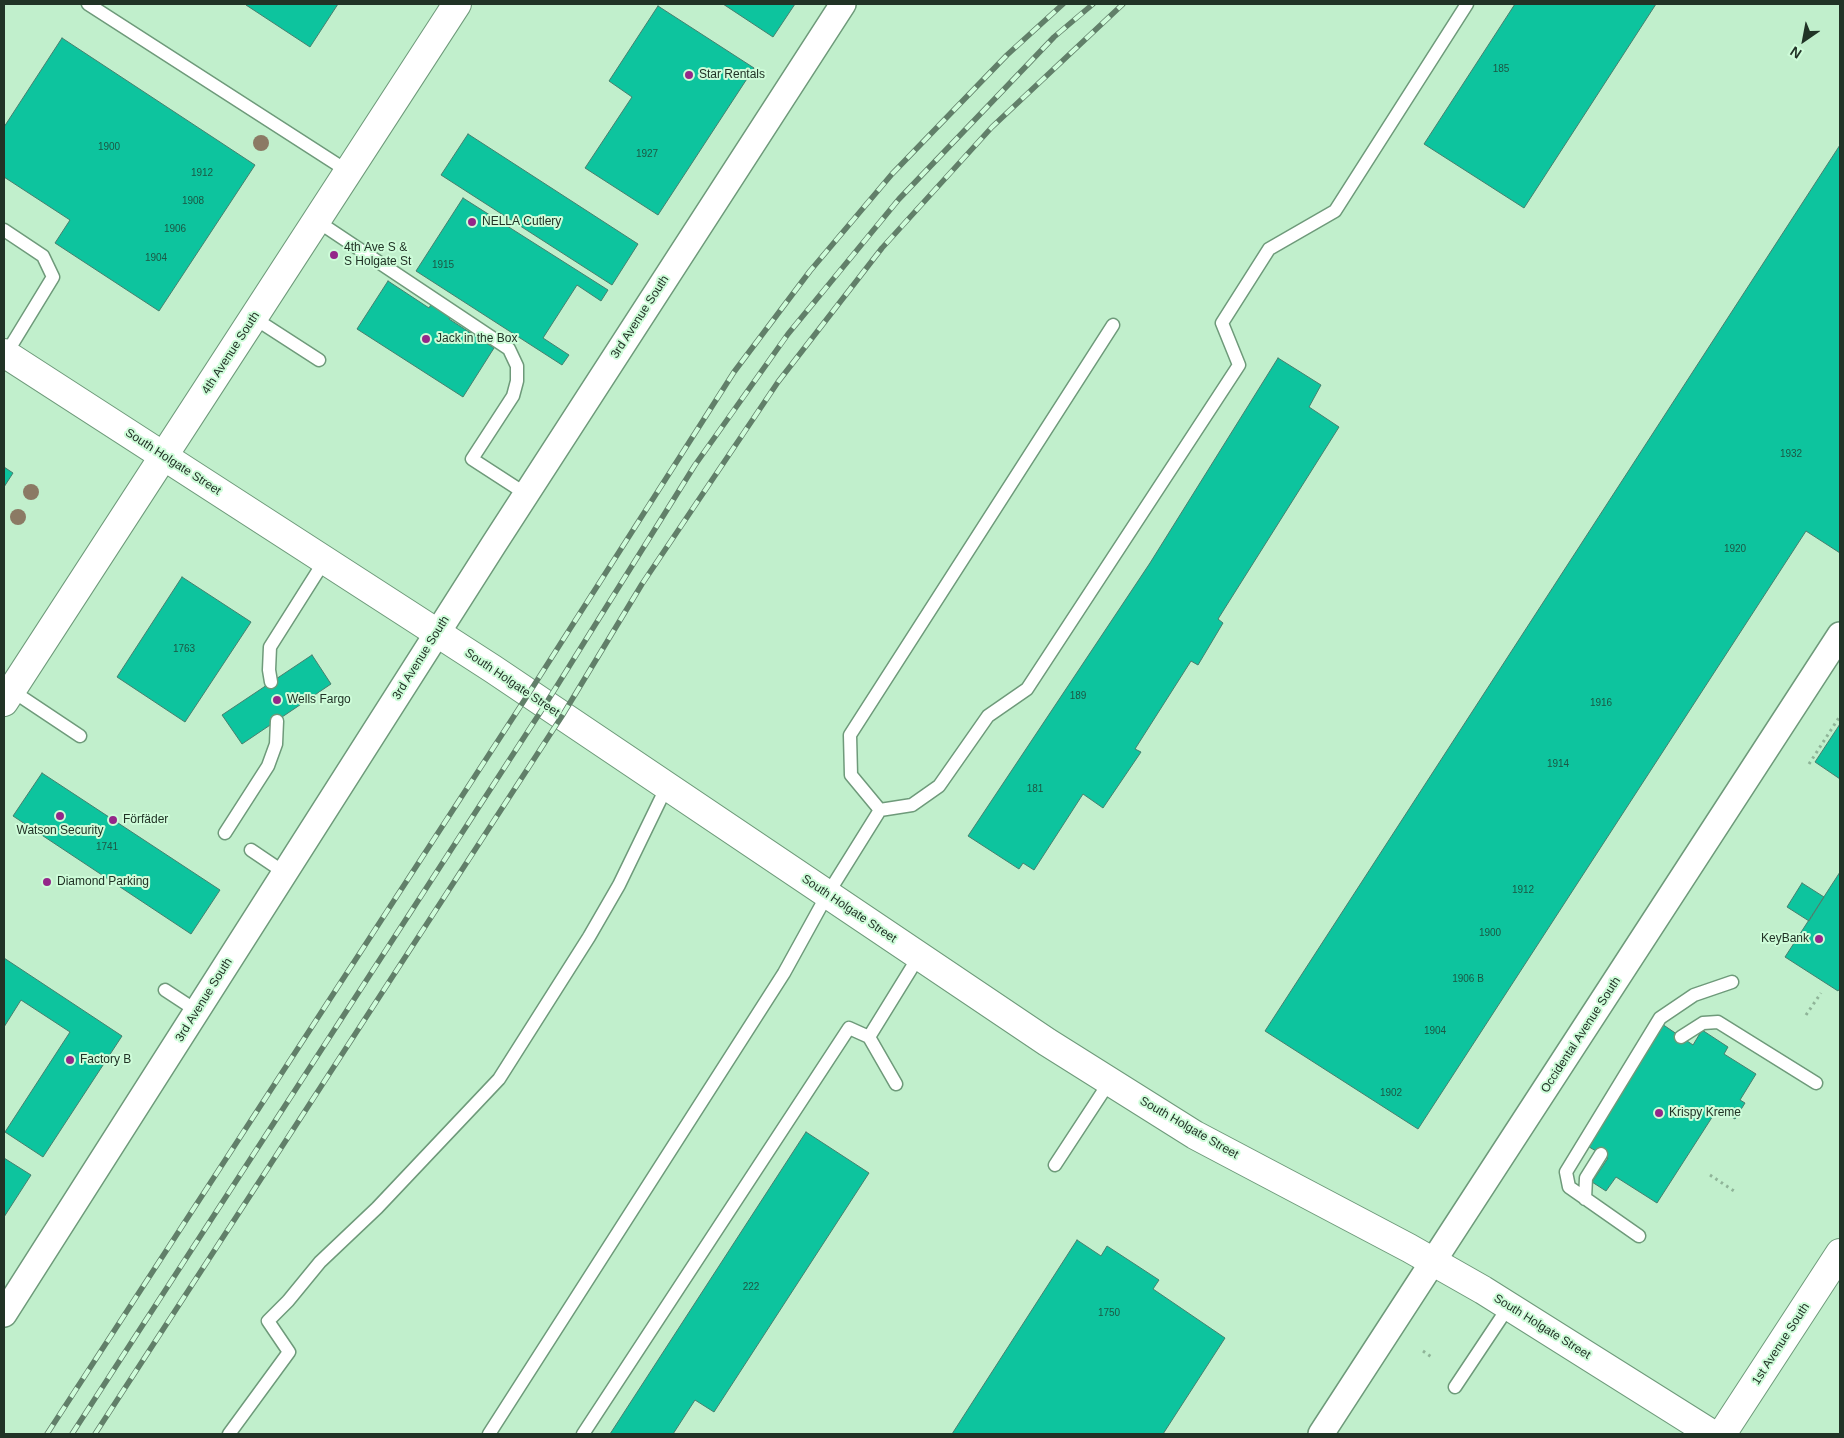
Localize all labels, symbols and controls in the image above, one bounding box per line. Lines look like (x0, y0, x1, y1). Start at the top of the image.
north arrow (1779, 15, 1829, 65)
text: N (1787, 43, 1804, 62)
house number: 185 (1493, 63, 1509, 75)
place label: Star Rentals (699, 68, 765, 82)
marker: Star Rentals (683, 69, 695, 81)
house number: 1900 (98, 141, 120, 153)
house number: 1927 (636, 148, 658, 160)
house number: 1912 (191, 167, 213, 179)
house number: 1908 (182, 195, 204, 207)
place label: NELLA Cutlery (482, 215, 561, 229)
marker: NELLA Cutlery (466, 216, 478, 228)
house number: 1906 (164, 223, 186, 235)
place label: 4th Ave S & S Holgate St (344, 241, 411, 269)
marker: 4th Ave S & S Holgate St (328, 249, 340, 261)
house number: 1904 (145, 252, 167, 264)
house number: 1915 (432, 259, 454, 271)
street label: 3rd Avenue South (608, 273, 672, 361)
street label: 4th Avenue South (199, 309, 263, 397)
place label: Jack in the Box (436, 332, 517, 346)
marker: Jack in the Box (420, 333, 432, 345)
street label: South Holgate Street (122, 426, 224, 498)
house number: 1932 (1780, 448, 1802, 460)
house number: 1920 (1724, 543, 1746, 555)
street label: 3rd Avenue South (389, 614, 453, 702)
house number: 1763 (173, 643, 195, 655)
street label: South Holgate Street (462, 646, 562, 720)
house number: 189 (1070, 690, 1086, 702)
place label: Wells Fargo (287, 693, 351, 707)
marker: Wells Fargo (271, 694, 283, 706)
house number: 1916 (1590, 697, 1612, 709)
house number: 1914 (1547, 758, 1569, 770)
house number: 181 (1027, 783, 1043, 795)
marker: Watson Security (54, 810, 66, 822)
place label: Förfäder (123, 813, 168, 827)
marker: Förfäder (107, 814, 119, 826)
place label: Watson Security (17, 824, 103, 838)
house number: 1741 (96, 841, 118, 853)
street label: South Holgate Street (799, 872, 899, 946)
place label: Diamond Parking (57, 875, 149, 889)
marker: Diamond Parking (41, 876, 53, 888)
house number: 1912 (1512, 884, 1534, 896)
house number: 1900 (1479, 927, 1501, 939)
place label: KeyBank (1761, 932, 1809, 946)
marker: KeyBank (1813, 933, 1825, 945)
street label: 3rd Avenue South (172, 956, 236, 1044)
house number: 1906 B (1452, 973, 1484, 985)
street label: Occidental Avenue South (1538, 974, 1624, 1096)
house number: 1904 (1424, 1025, 1446, 1037)
place label: Factory B (80, 1053, 131, 1067)
marker: Factory B (64, 1054, 76, 1066)
house number: 1902 (1380, 1087, 1402, 1099)
street label: South Holgate Street (1137, 1094, 1241, 1162)
place label: Krispy Kreme (1669, 1106, 1741, 1120)
marker: Krispy Kreme (1653, 1107, 1665, 1119)
house number: 222 (743, 1281, 759, 1293)
street label: South Holgate Street (1491, 1291, 1593, 1363)
street label: 1st Avenue South (1749, 1300, 1813, 1388)
house number: 1750 (1098, 1307, 1120, 1319)

